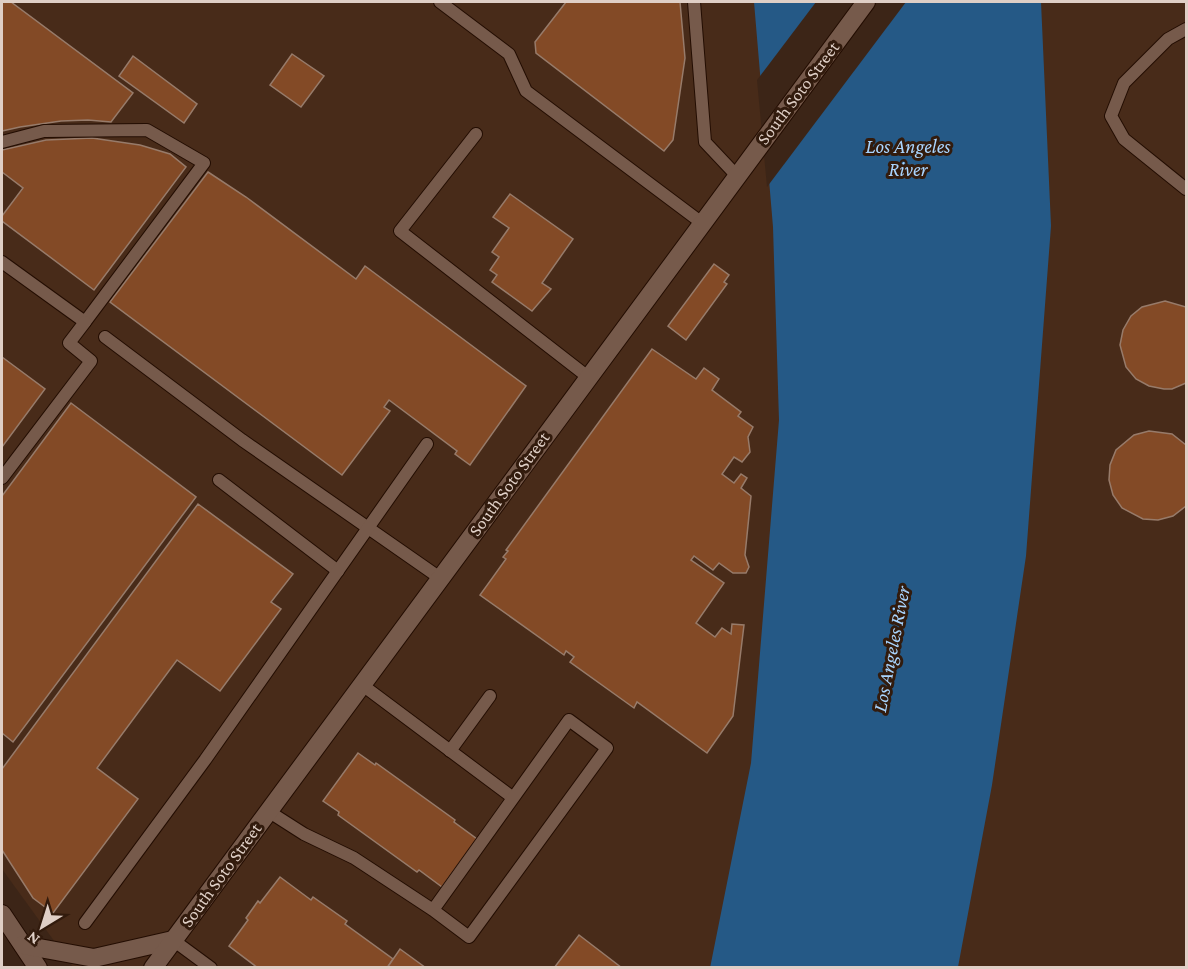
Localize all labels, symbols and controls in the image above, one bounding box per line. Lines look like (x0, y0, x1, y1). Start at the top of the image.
street label: South Soto Street (753, 37, 844, 148)
water label: Los Angeles River (866, 135, 951, 180)
street label: South Soto Street (465, 427, 554, 540)
water label: Los Angeles River (868, 583, 915, 714)
street label: South Soto Street (177, 818, 266, 931)
north arrow (12, 897, 72, 957)
text: N (23, 928, 43, 948)

